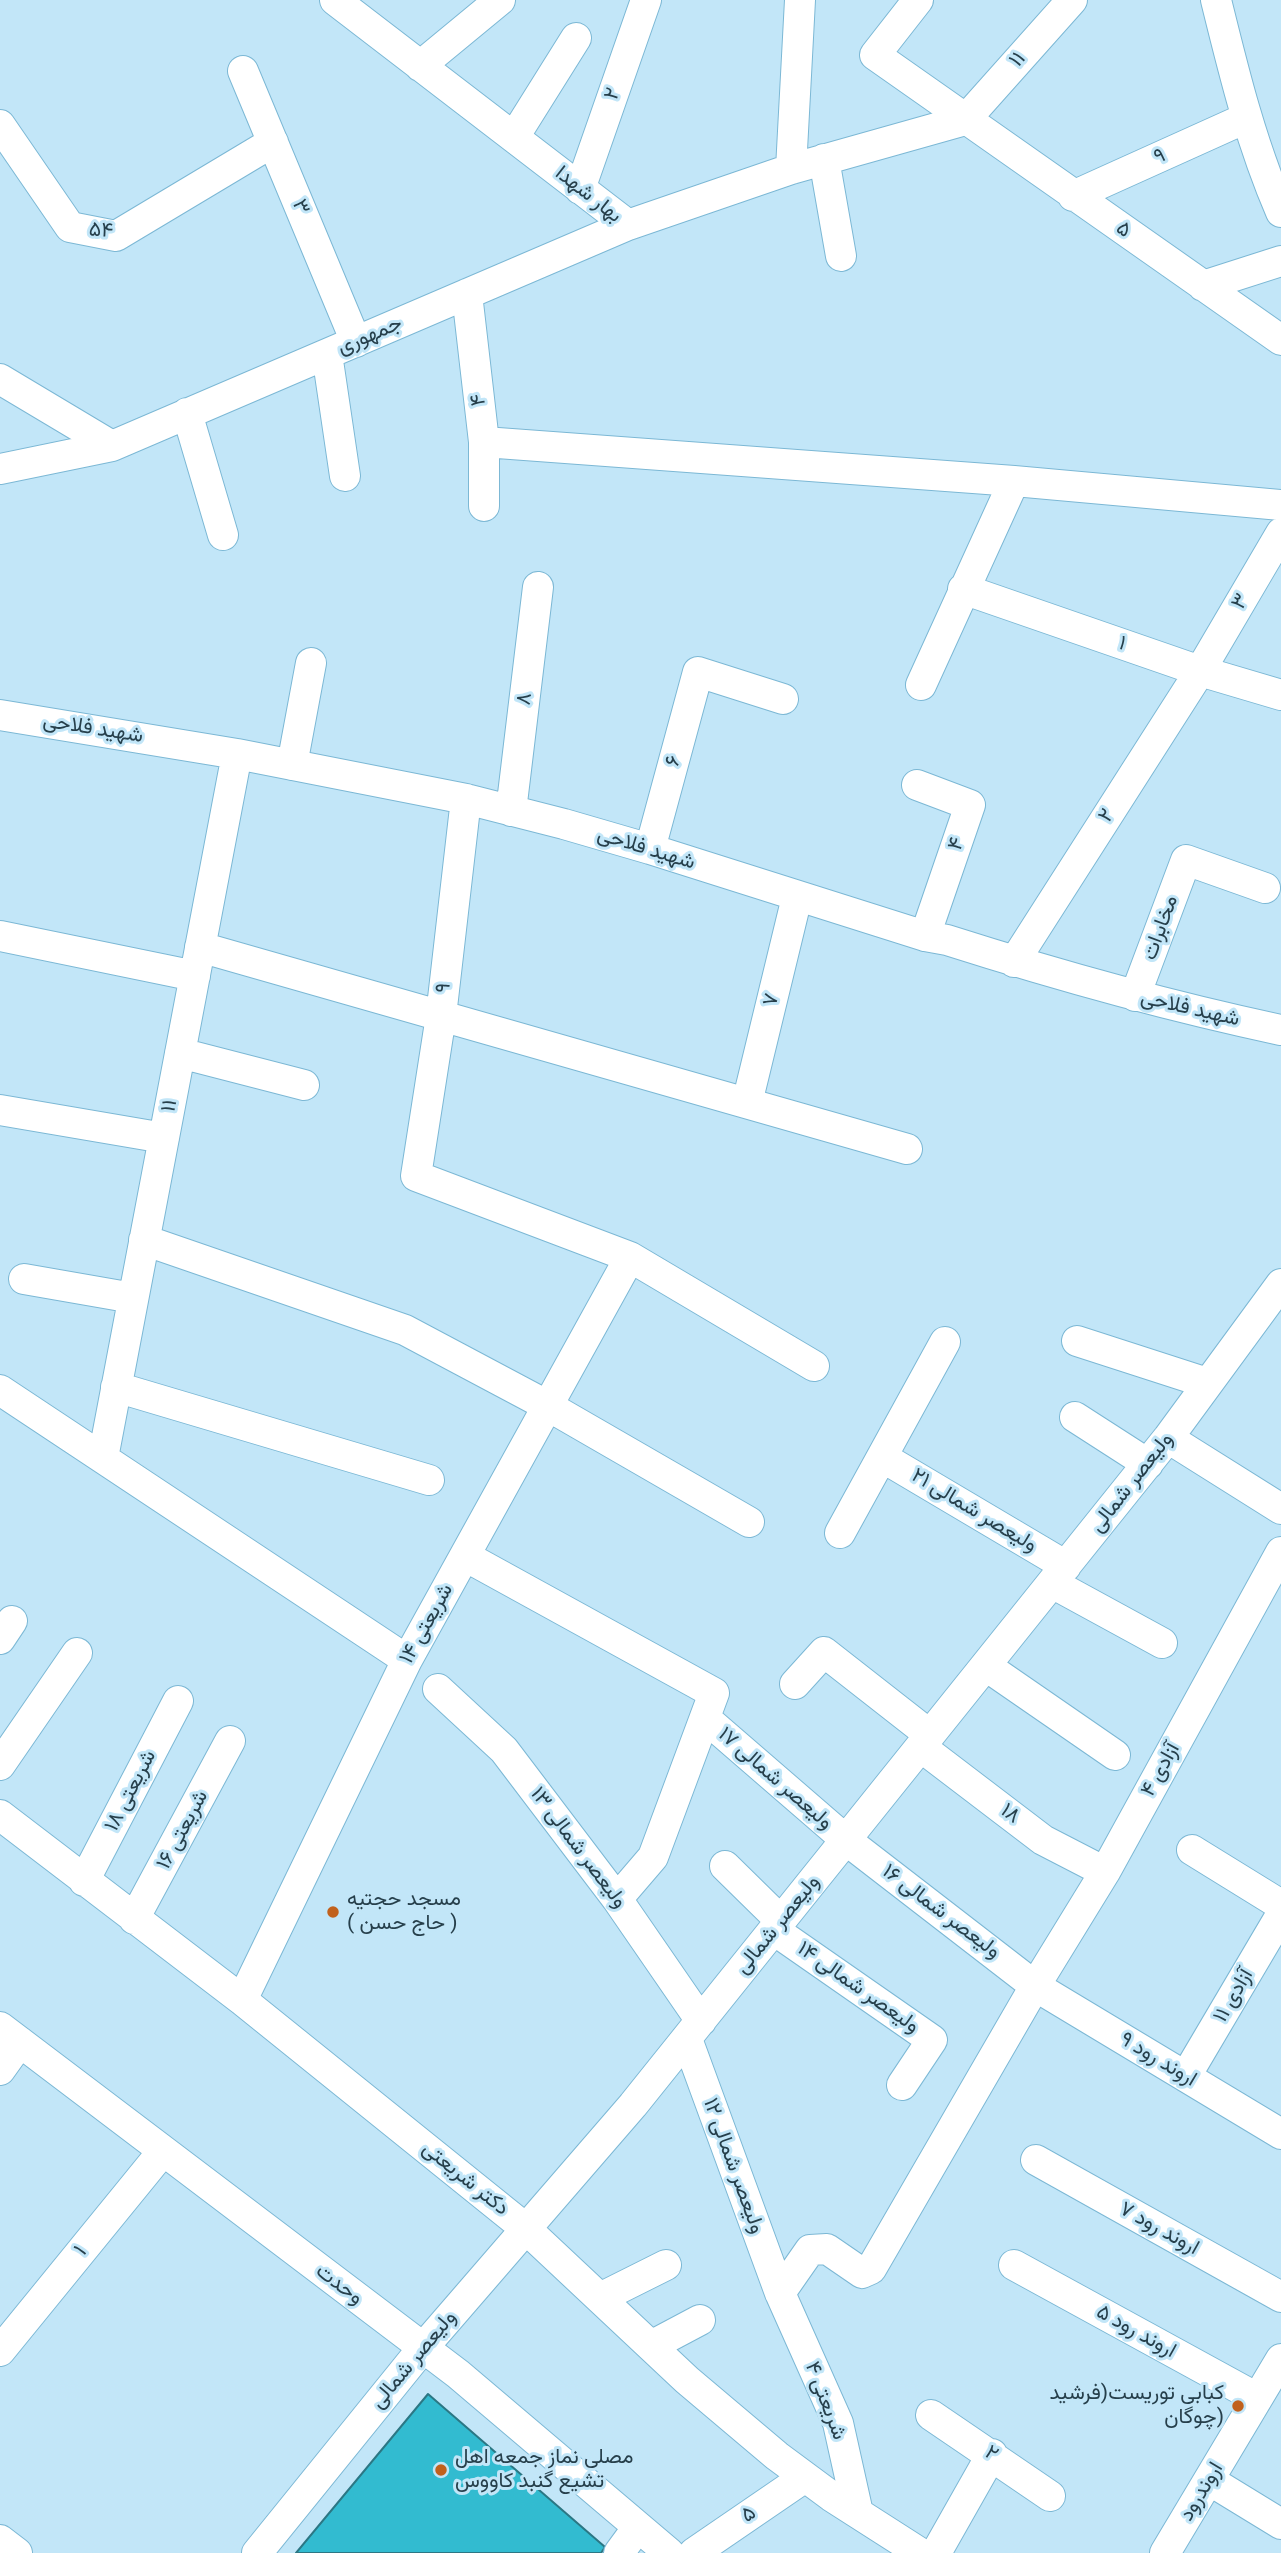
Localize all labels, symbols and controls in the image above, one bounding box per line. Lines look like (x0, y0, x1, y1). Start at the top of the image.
street label: ۱۱ (1005, 47, 1031, 73)
street label: ۲ (599, 85, 627, 103)
street label: ۹ (1150, 143, 1170, 171)
street label: بهار شهدا (550, 161, 626, 229)
street label: ۳ (286, 196, 314, 218)
street label: ۵ (1111, 216, 1135, 244)
street label: ۵۴ (88, 218, 114, 244)
street label: جمهوری (334, 311, 406, 361)
street label: ۴ (466, 393, 492, 407)
street label: ۳ (1227, 590, 1255, 614)
street label: ۱ (1115, 631, 1129, 657)
street label: ۸ (512, 691, 538, 707)
street label: شهید فلاحی (41, 709, 145, 749)
street label: ۶ (661, 753, 687, 769)
street label: ۲ (1093, 805, 1121, 827)
street label: شهید فلاحی (594, 822, 698, 876)
street label: ۴ (943, 834, 971, 854)
street label: مخابرات (1138, 892, 1184, 964)
street label: ۹ (431, 982, 457, 994)
street label: شهید فلاحی (1138, 985, 1242, 1033)
street label: ۷ (758, 991, 786, 1009)
street label: ۱۱ (156, 1098, 184, 1114)
street label: ولیعصر شمالی (1085, 1428, 1179, 1538)
street label: ولیعصر شمالی ۲۱ (906, 1464, 1042, 1558)
street label: شریعتی ۱۴ (395, 1580, 459, 1668)
street label: ولیعصر شمالی ۱۷ (712, 1722, 838, 1836)
street label: آزادی ۴ (1136, 1739, 1186, 1801)
street label: شریعتی ۱۸ (100, 1746, 162, 1836)
street label: ولیعصر شمالی ۱۳ (524, 1782, 632, 1914)
street label: شریعتی ۱۶ (152, 1786, 214, 1874)
street label: ۱۸ (995, 1798, 1025, 1830)
street label: ولیعصر شمالی ۱۶ (877, 1859, 1005, 1965)
street label: ولیعصر شمالی (730, 1870, 826, 1980)
place label: مسجد حجتیه ( حاج حسن ) (347, 1887, 461, 1937)
marker: مسجد حجتیه ( حاج حسن ) (325, 1904, 341, 1920)
street label: ولیعصر شمالی ۱۴ (792, 1937, 924, 2039)
street label: آزادی ۱۱ (1209, 1965, 1259, 2027)
street label: اروند رود ۹ (1115, 2027, 1201, 2093)
street label: ولیعصر شمالی ۱۲ (697, 2095, 769, 2237)
street label: دکتر شریعتی (417, 2136, 513, 2222)
street label: اروند رود ۷ (1115, 2197, 1203, 2261)
street label: ۱ (69, 2241, 93, 2261)
street label: وحدت (310, 2259, 368, 2311)
street label: اروند رود ۵ (1092, 2300, 1180, 2364)
street label: ولیعصر شمالی (366, 2306, 462, 2414)
street label: شریعتی ۴ (799, 2358, 851, 2444)
place label: کبابی توریست(فرشید چوگان) (1049, 2381, 1224, 2431)
marker: کبابی توریست(فرشید چوگان) (1230, 2398, 1246, 2414)
street label: ۲ (979, 2440, 1003, 2468)
place label: مصلی نماز جمعه اهل تشیع گنبد کاووس (455, 2445, 633, 2495)
street label: اروندرود (1175, 2458, 1229, 2526)
marker: مصلی نماز جمعه اهل تشیع گنبد کاووس (433, 2462, 449, 2478)
street label: ۵ (737, 2501, 761, 2529)

